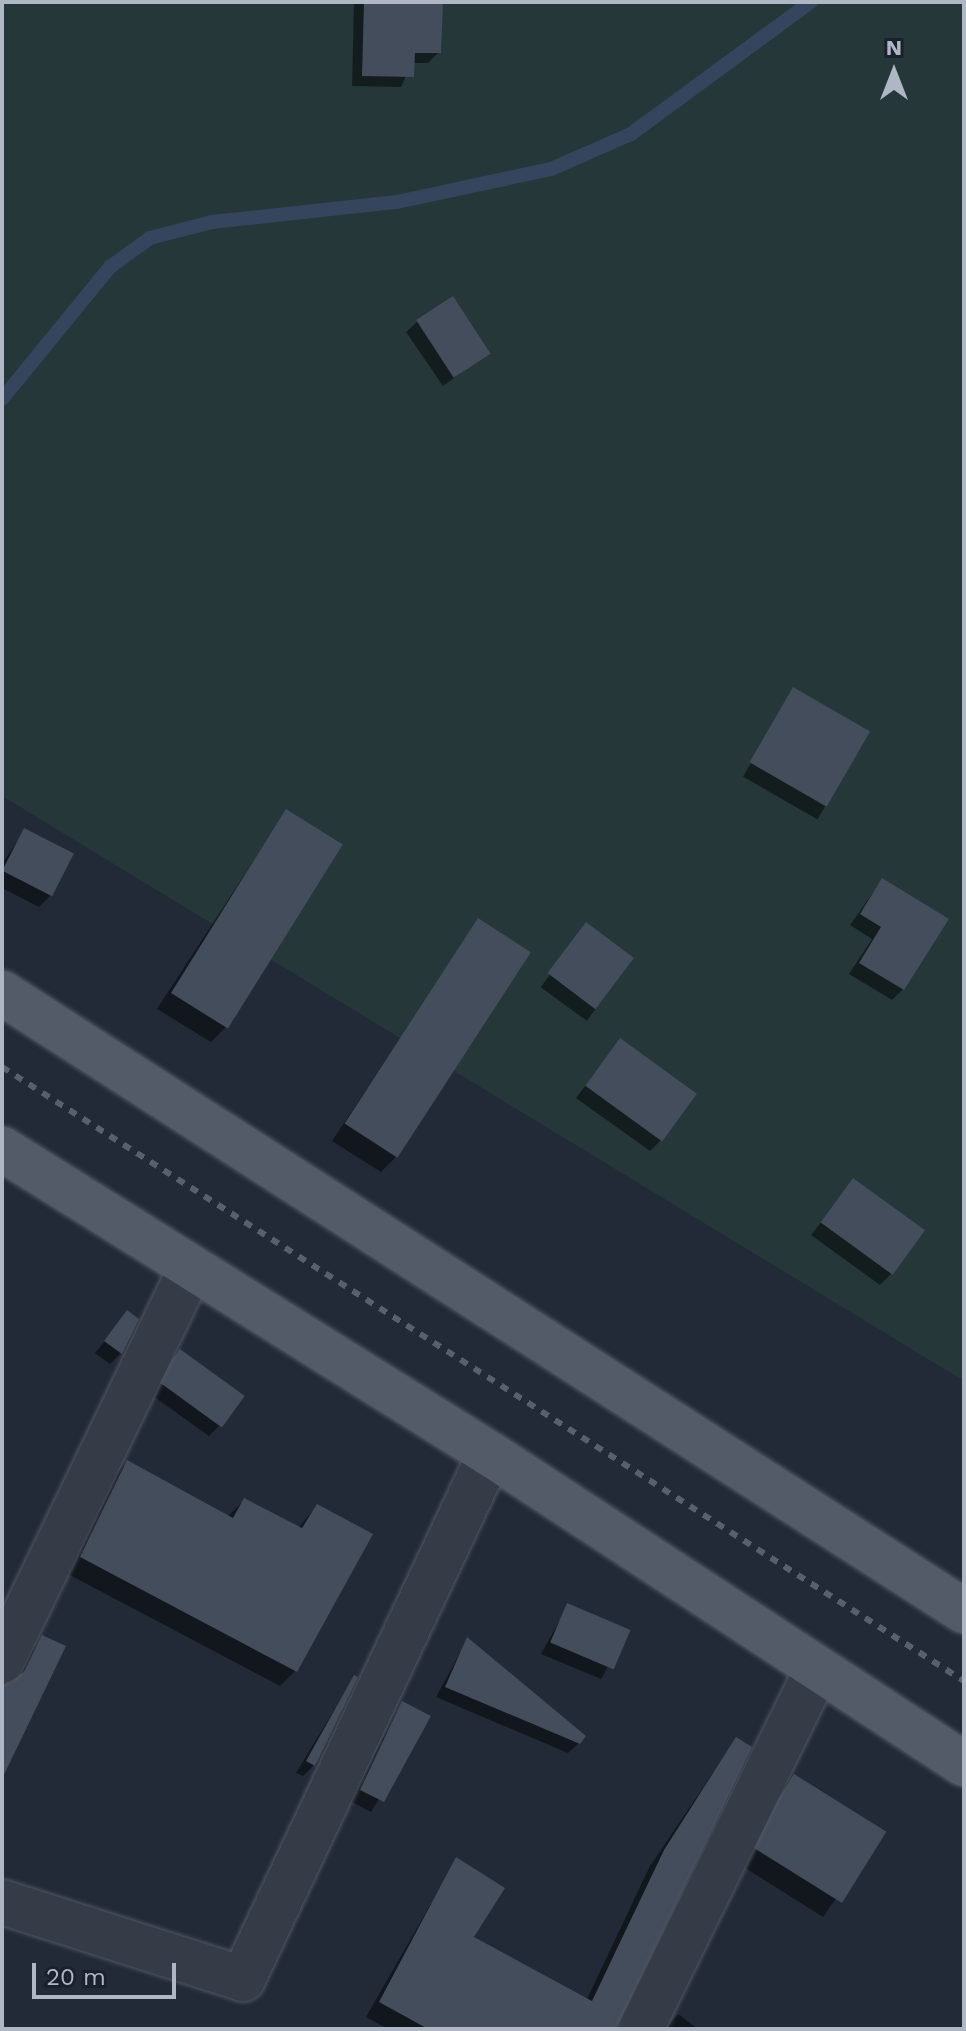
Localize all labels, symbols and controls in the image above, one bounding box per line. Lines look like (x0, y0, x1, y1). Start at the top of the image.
north arrow (854, 32, 934, 112)
text: N (886, 35, 902, 60)
scale bar (36, 1947, 180, 1997)
text: 20 m (46, 1963, 106, 1991)

